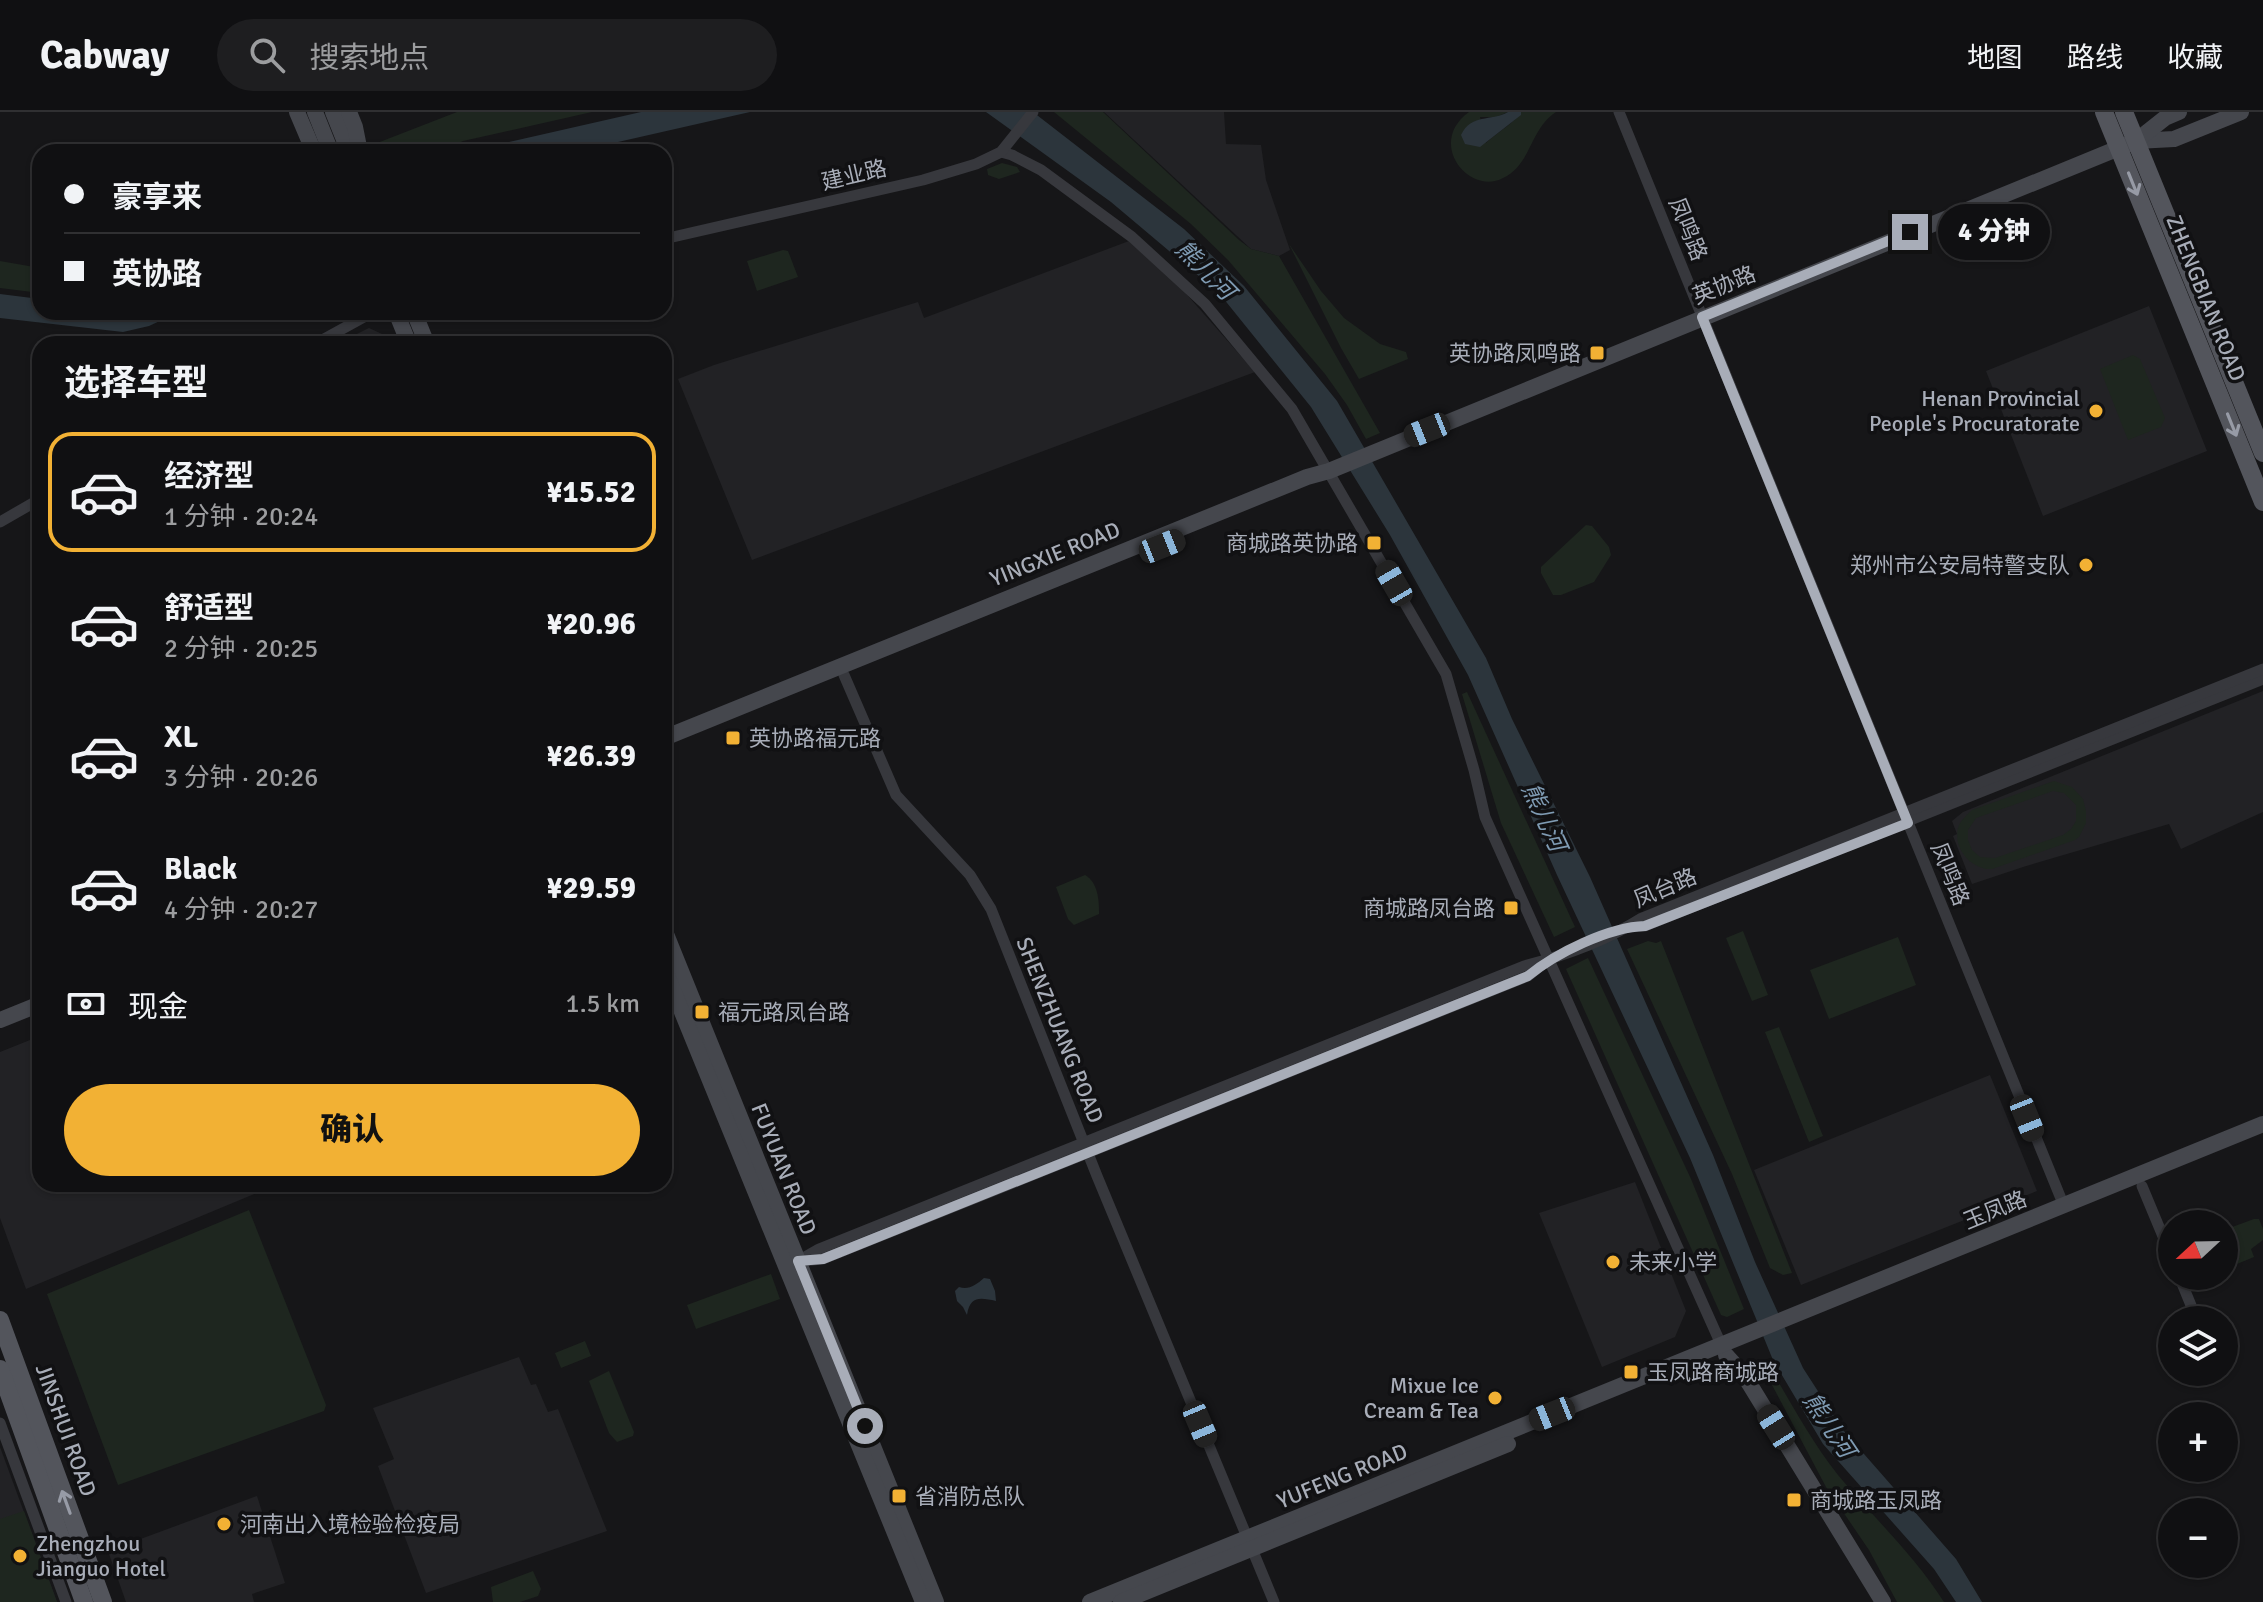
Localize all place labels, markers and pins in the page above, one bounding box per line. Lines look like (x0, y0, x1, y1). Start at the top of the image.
place label: 英协路凤鸣路 (1449, 340, 1581, 367)
marker: 英协路凤鸣路 (1588, 344, 1606, 362)
place label: Henan Provincial People's Procuratorate (1869, 385, 2080, 437)
marker: Henan Provincial People's Procuratorate (2087, 402, 2105, 420)
place label: 商城路英协路 (1226, 530, 1358, 557)
marker: 商城路英协路 (1365, 534, 1383, 552)
place label: 郑州市公安局特警支队 (1850, 552, 2070, 579)
marker: 郑州市公安局特警支队 (2077, 556, 2095, 574)
place label: 英协路福元路 (749, 725, 881, 752)
marker: 英协路福元路 (724, 729, 742, 747)
place label: 商城路凤台路 (1363, 895, 1495, 922)
marker: 商城路凤台路 (1502, 899, 1520, 917)
place label: 福元路凤台路 (718, 999, 850, 1026)
marker: 福元路凤台路 (693, 1003, 711, 1021)
place label: 未来小学 (1629, 1249, 1717, 1276)
marker: 未来小学 (1604, 1253, 1622, 1271)
place label: 玉凤路商城路 (1647, 1359, 1779, 1386)
marker: 玉凤路商城路 (1622, 1363, 1640, 1381)
place label: Mixue Ice Cream & Tea (1364, 1372, 1479, 1424)
marker: Mixue Ice Cream & Tea (1486, 1389, 1504, 1407)
place label: 省消防总队 (915, 1483, 1025, 1510)
marker: 省消防总队 (890, 1487, 908, 1505)
place label: 商城路玉凤路 (1810, 1487, 1942, 1514)
marker: 商城路玉凤路 (1785, 1491, 1803, 1509)
place label: 河南出入境检验检疫局 (240, 1511, 460, 1538)
marker: 河南出入境检验检疫局 (215, 1515, 233, 1533)
place label: Zhengzhou Jianguo Hotel (36, 1530, 166, 1582)
marker: Zhengzhou Jianguo Hotel (11, 1547, 29, 1565)

